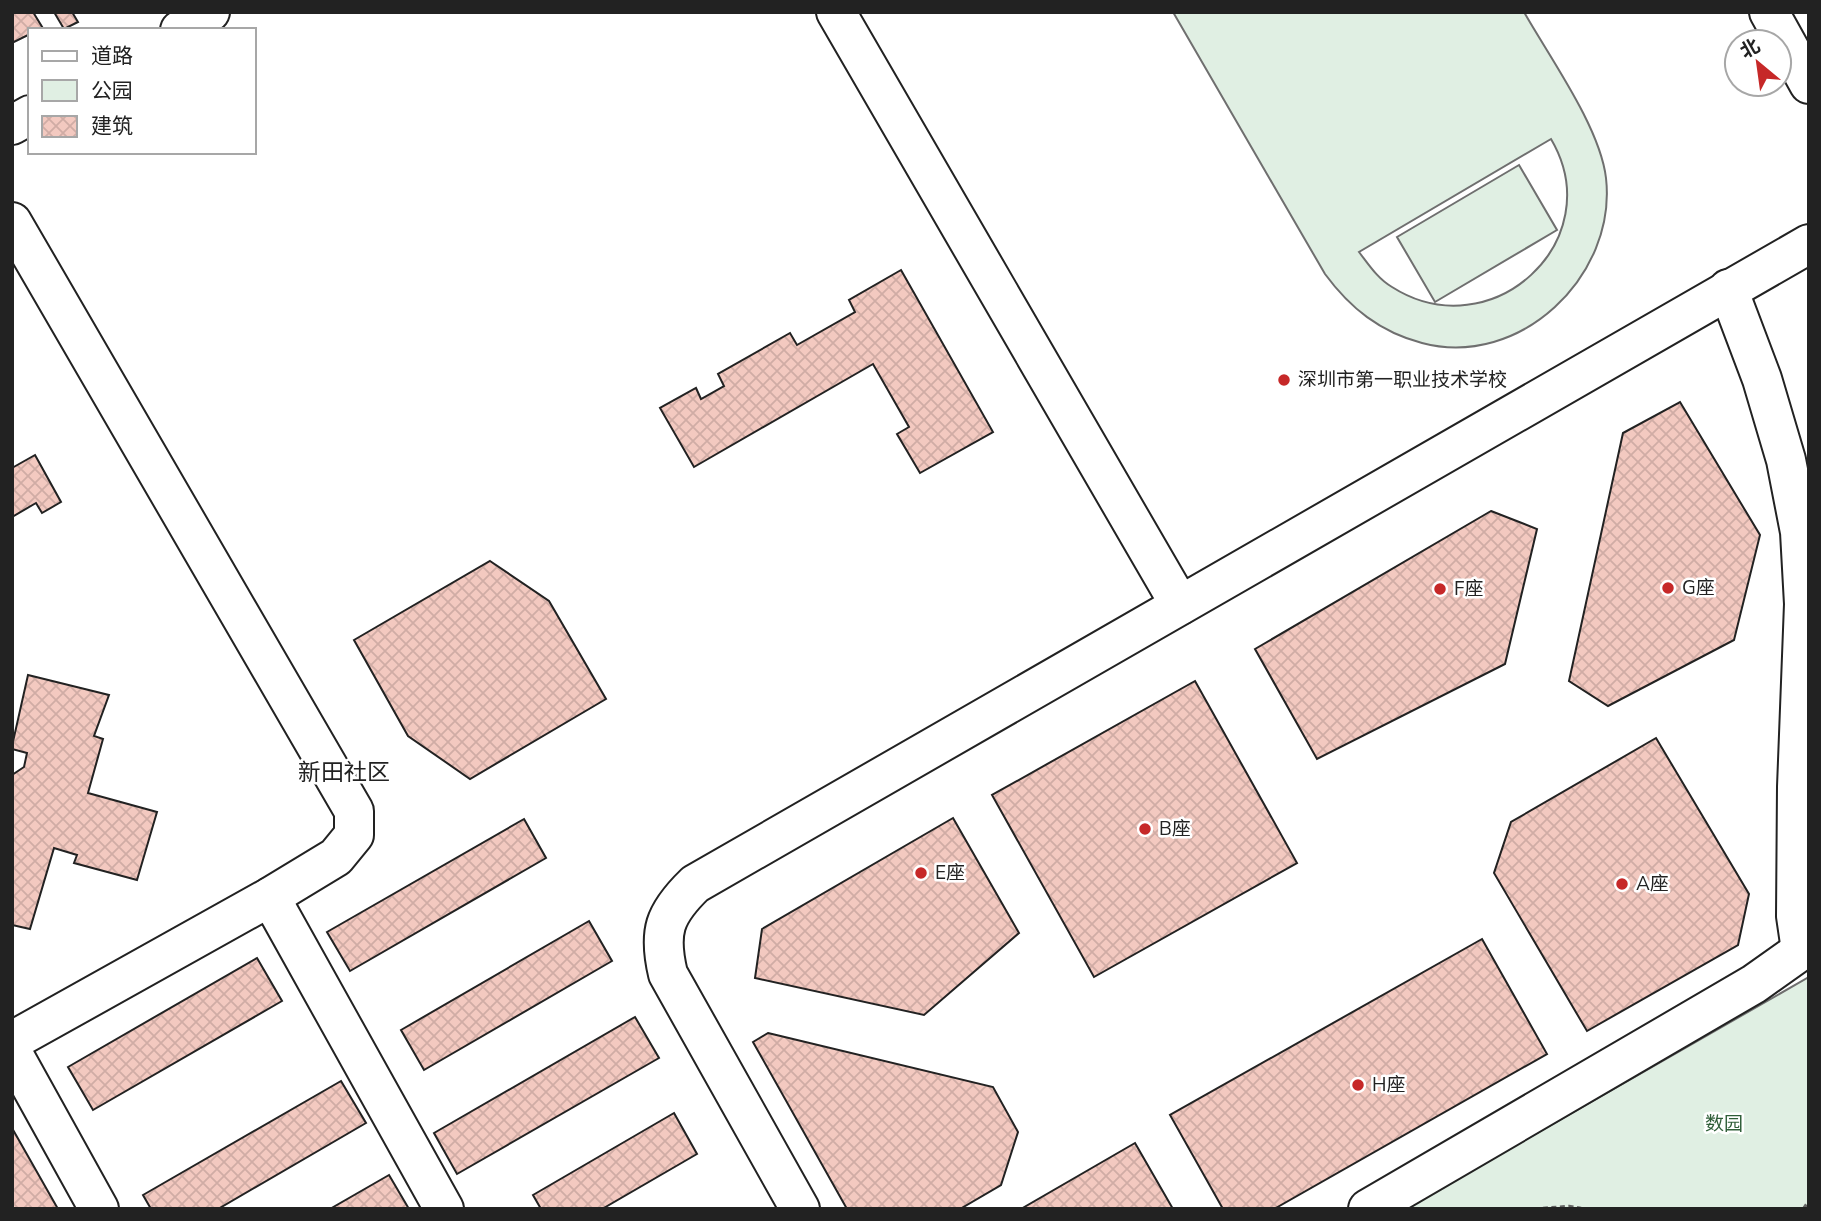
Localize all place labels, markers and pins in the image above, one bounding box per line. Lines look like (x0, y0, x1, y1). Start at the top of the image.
place label: 深圳市第一职业技术学校 (1298, 367, 1507, 393)
marker: 深圳市第一职业技术学校 (1276, 372, 1292, 388)
place label: G座 (1682, 575, 1715, 601)
place label: F座 (1454, 576, 1483, 602)
marker: G座 (1660, 580, 1676, 596)
marker: F座 (1432, 581, 1448, 597)
place label: B座 (1159, 816, 1191, 842)
marker: B座 (1137, 821, 1153, 837)
place label: E座 (935, 860, 965, 886)
marker: E座 (913, 865, 929, 881)
place label: A座 (1636, 871, 1669, 897)
marker: A座 (1614, 876, 1630, 892)
place label: H座 (1372, 1072, 1405, 1098)
marker: H座 (1350, 1077, 1366, 1093)

